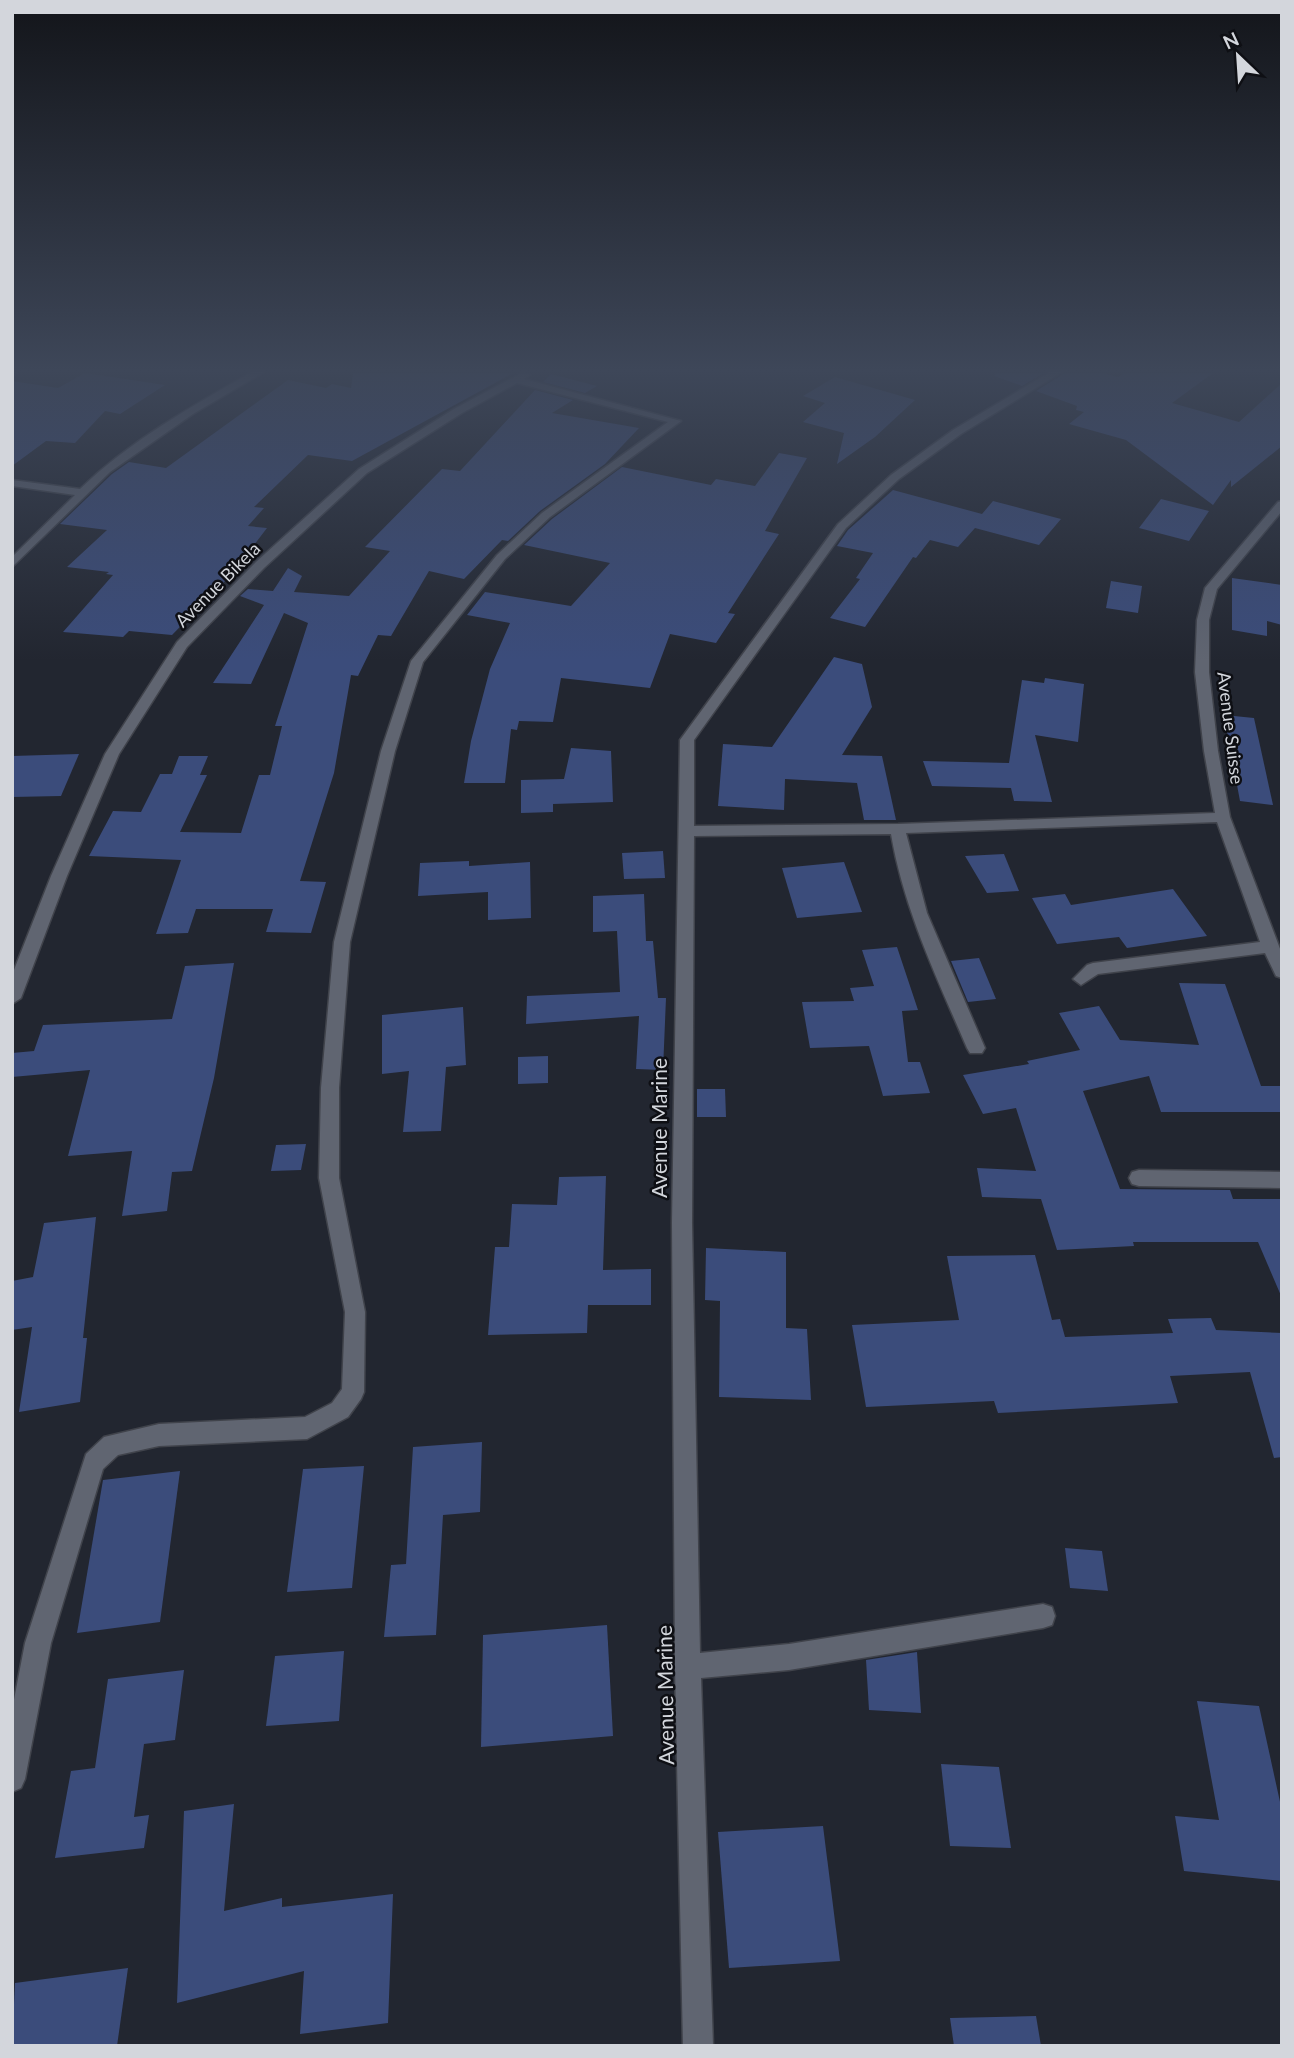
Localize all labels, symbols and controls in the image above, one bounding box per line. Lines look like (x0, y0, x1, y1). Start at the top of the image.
north arrow (1203, 21, 1273, 91)
text: N (1219, 27, 1242, 54)
street label: Avenue Bikela (170, 537, 264, 631)
street label: Avenue Suisse (1213, 670, 1249, 785)
street label: Avenue Marine (646, 1058, 671, 1198)
street label: Avenue Marine (651, 1625, 678, 1765)

